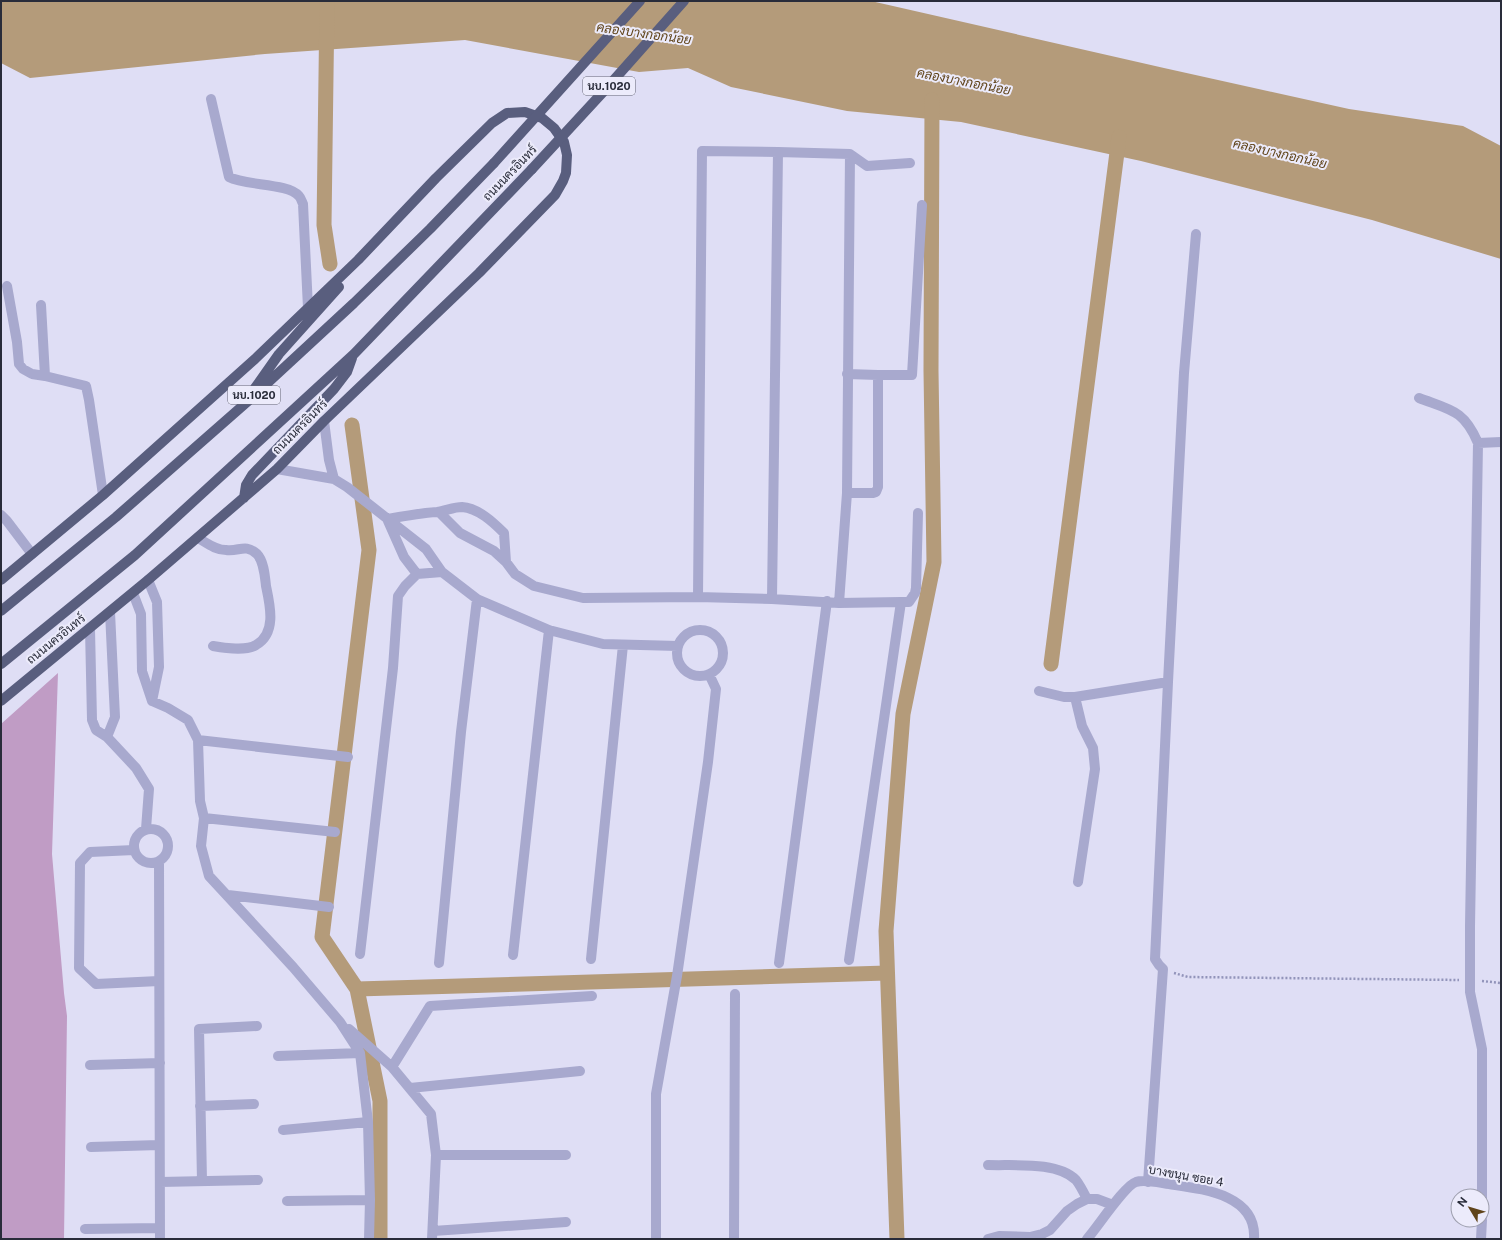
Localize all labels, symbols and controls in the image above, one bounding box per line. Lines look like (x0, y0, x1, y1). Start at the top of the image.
water label: คลองบางกอกน้อย (596, 18, 693, 48)
water label: คลองบางกอกน้อย (916, 64, 1013, 98)
road number: นบ.1020 (583, 77, 635, 95)
water label: คลองบางกอกน้อย (1232, 134, 1329, 172)
street label: ถนนนครอินทร์ (479, 142, 540, 204)
road number: นบ.1020 (228, 386, 280, 404)
street label: ถนนนครอินทร์ (269, 396, 330, 457)
street label: ถนนนครอินทร์ (23, 610, 88, 667)
street label: บางขนุน ซอย 4 (1147, 1162, 1225, 1192)
north arrow (1450, 1188, 1490, 1228)
text: N (1455, 1195, 1469, 1209)

